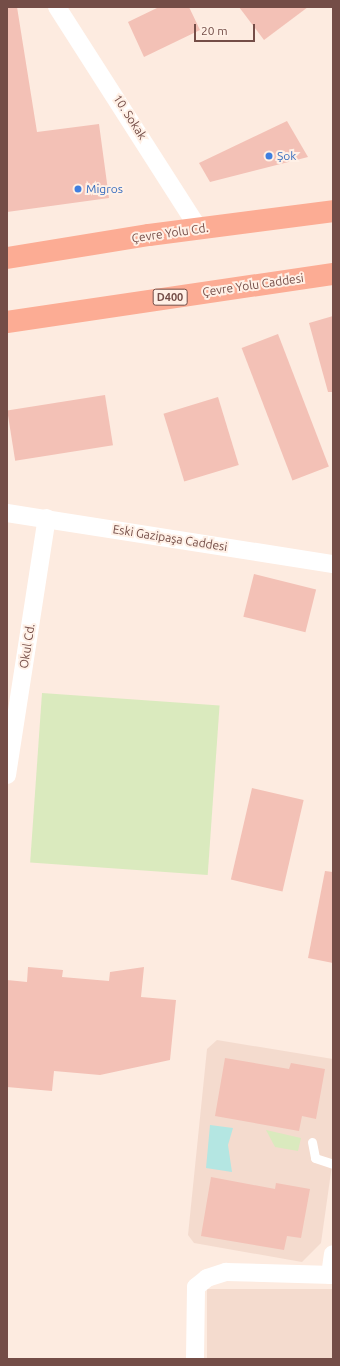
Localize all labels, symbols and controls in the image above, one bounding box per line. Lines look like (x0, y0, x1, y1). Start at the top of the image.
scale bar (196, 16, 257, 42)
text: 20 m (201, 24, 228, 37)
street label: 10. Sokak (110, 92, 150, 142)
place label: Şok (277, 149, 296, 163)
marker: Şok (264, 151, 274, 161)
place label: Migros (86, 182, 123, 196)
marker: Migros (73, 184, 83, 194)
street label: Çevre Yolu Cd. (131, 220, 209, 246)
street label: Çevre Yolu Caddesi (201, 271, 305, 299)
road number: D400 (152, 288, 188, 306)
street label: Eski Gazipaşa Caddesi (112, 522, 228, 554)
street label: Okul Cd. (16, 622, 38, 670)

